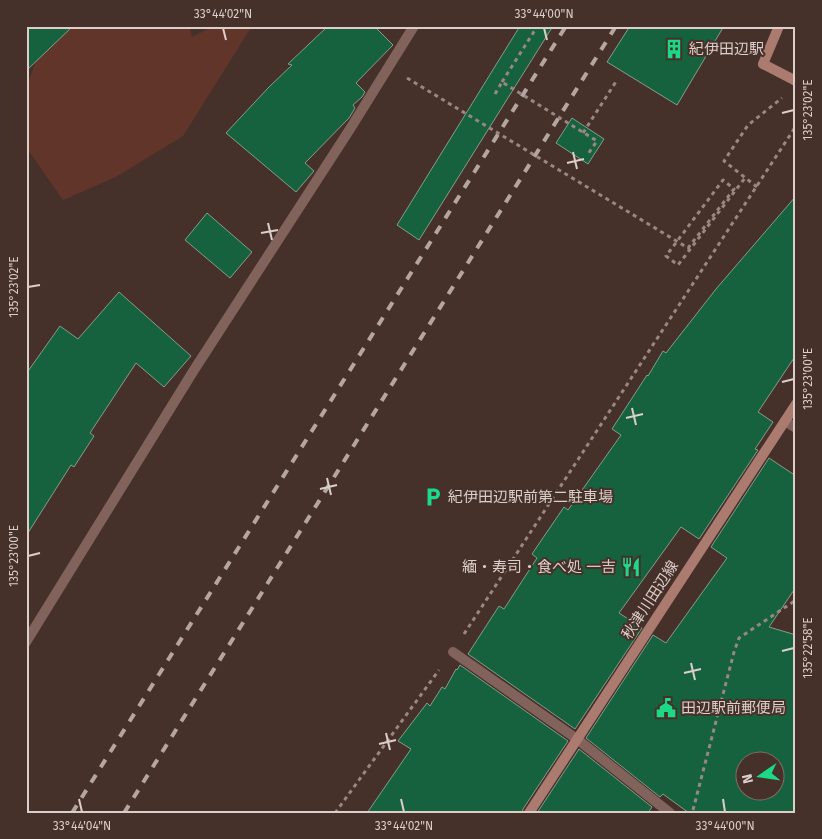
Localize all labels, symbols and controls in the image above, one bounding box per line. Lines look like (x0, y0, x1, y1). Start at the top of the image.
text: 33°44'02"N (194, 7, 252, 21)
text: 33°44'00"N (514, 7, 574, 21)
building icon: 紀伊田辺駅 (663, 38, 685, 60)
place label: 紀伊田辺駅 (689, 40, 764, 58)
text: 135°23'02"E (801, 79, 815, 141)
text: 135°23'02"E (7, 256, 21, 318)
text: 135°23'00"E (801, 348, 815, 410)
parking icon: 紀伊田辺駅前第二駐車場 (422, 486, 444, 508)
place label: 紀伊田辺駅前第二駐車場 (448, 488, 613, 506)
text: 135°23'00"E (7, 525, 21, 587)
restaurant icon: 緬・寿司・食べ処 一吉 (620, 556, 642, 578)
street label: 秋津川田辺線 (618, 557, 682, 643)
place label: 緬・寿司・食べ処 一吉 (462, 558, 616, 576)
text: 135°22'58"E (801, 617, 815, 679)
public building icon: 田辺駅前郵便局 (655, 697, 677, 719)
place label: 田辺駅前郵便局 (681, 699, 786, 717)
north arrow (734, 752, 784, 802)
text: N (738, 772, 757, 785)
text: 33°44'04"N (53, 819, 111, 833)
text: 33°44'02"N (375, 819, 433, 833)
text: 33°44'00"N (695, 819, 755, 833)

